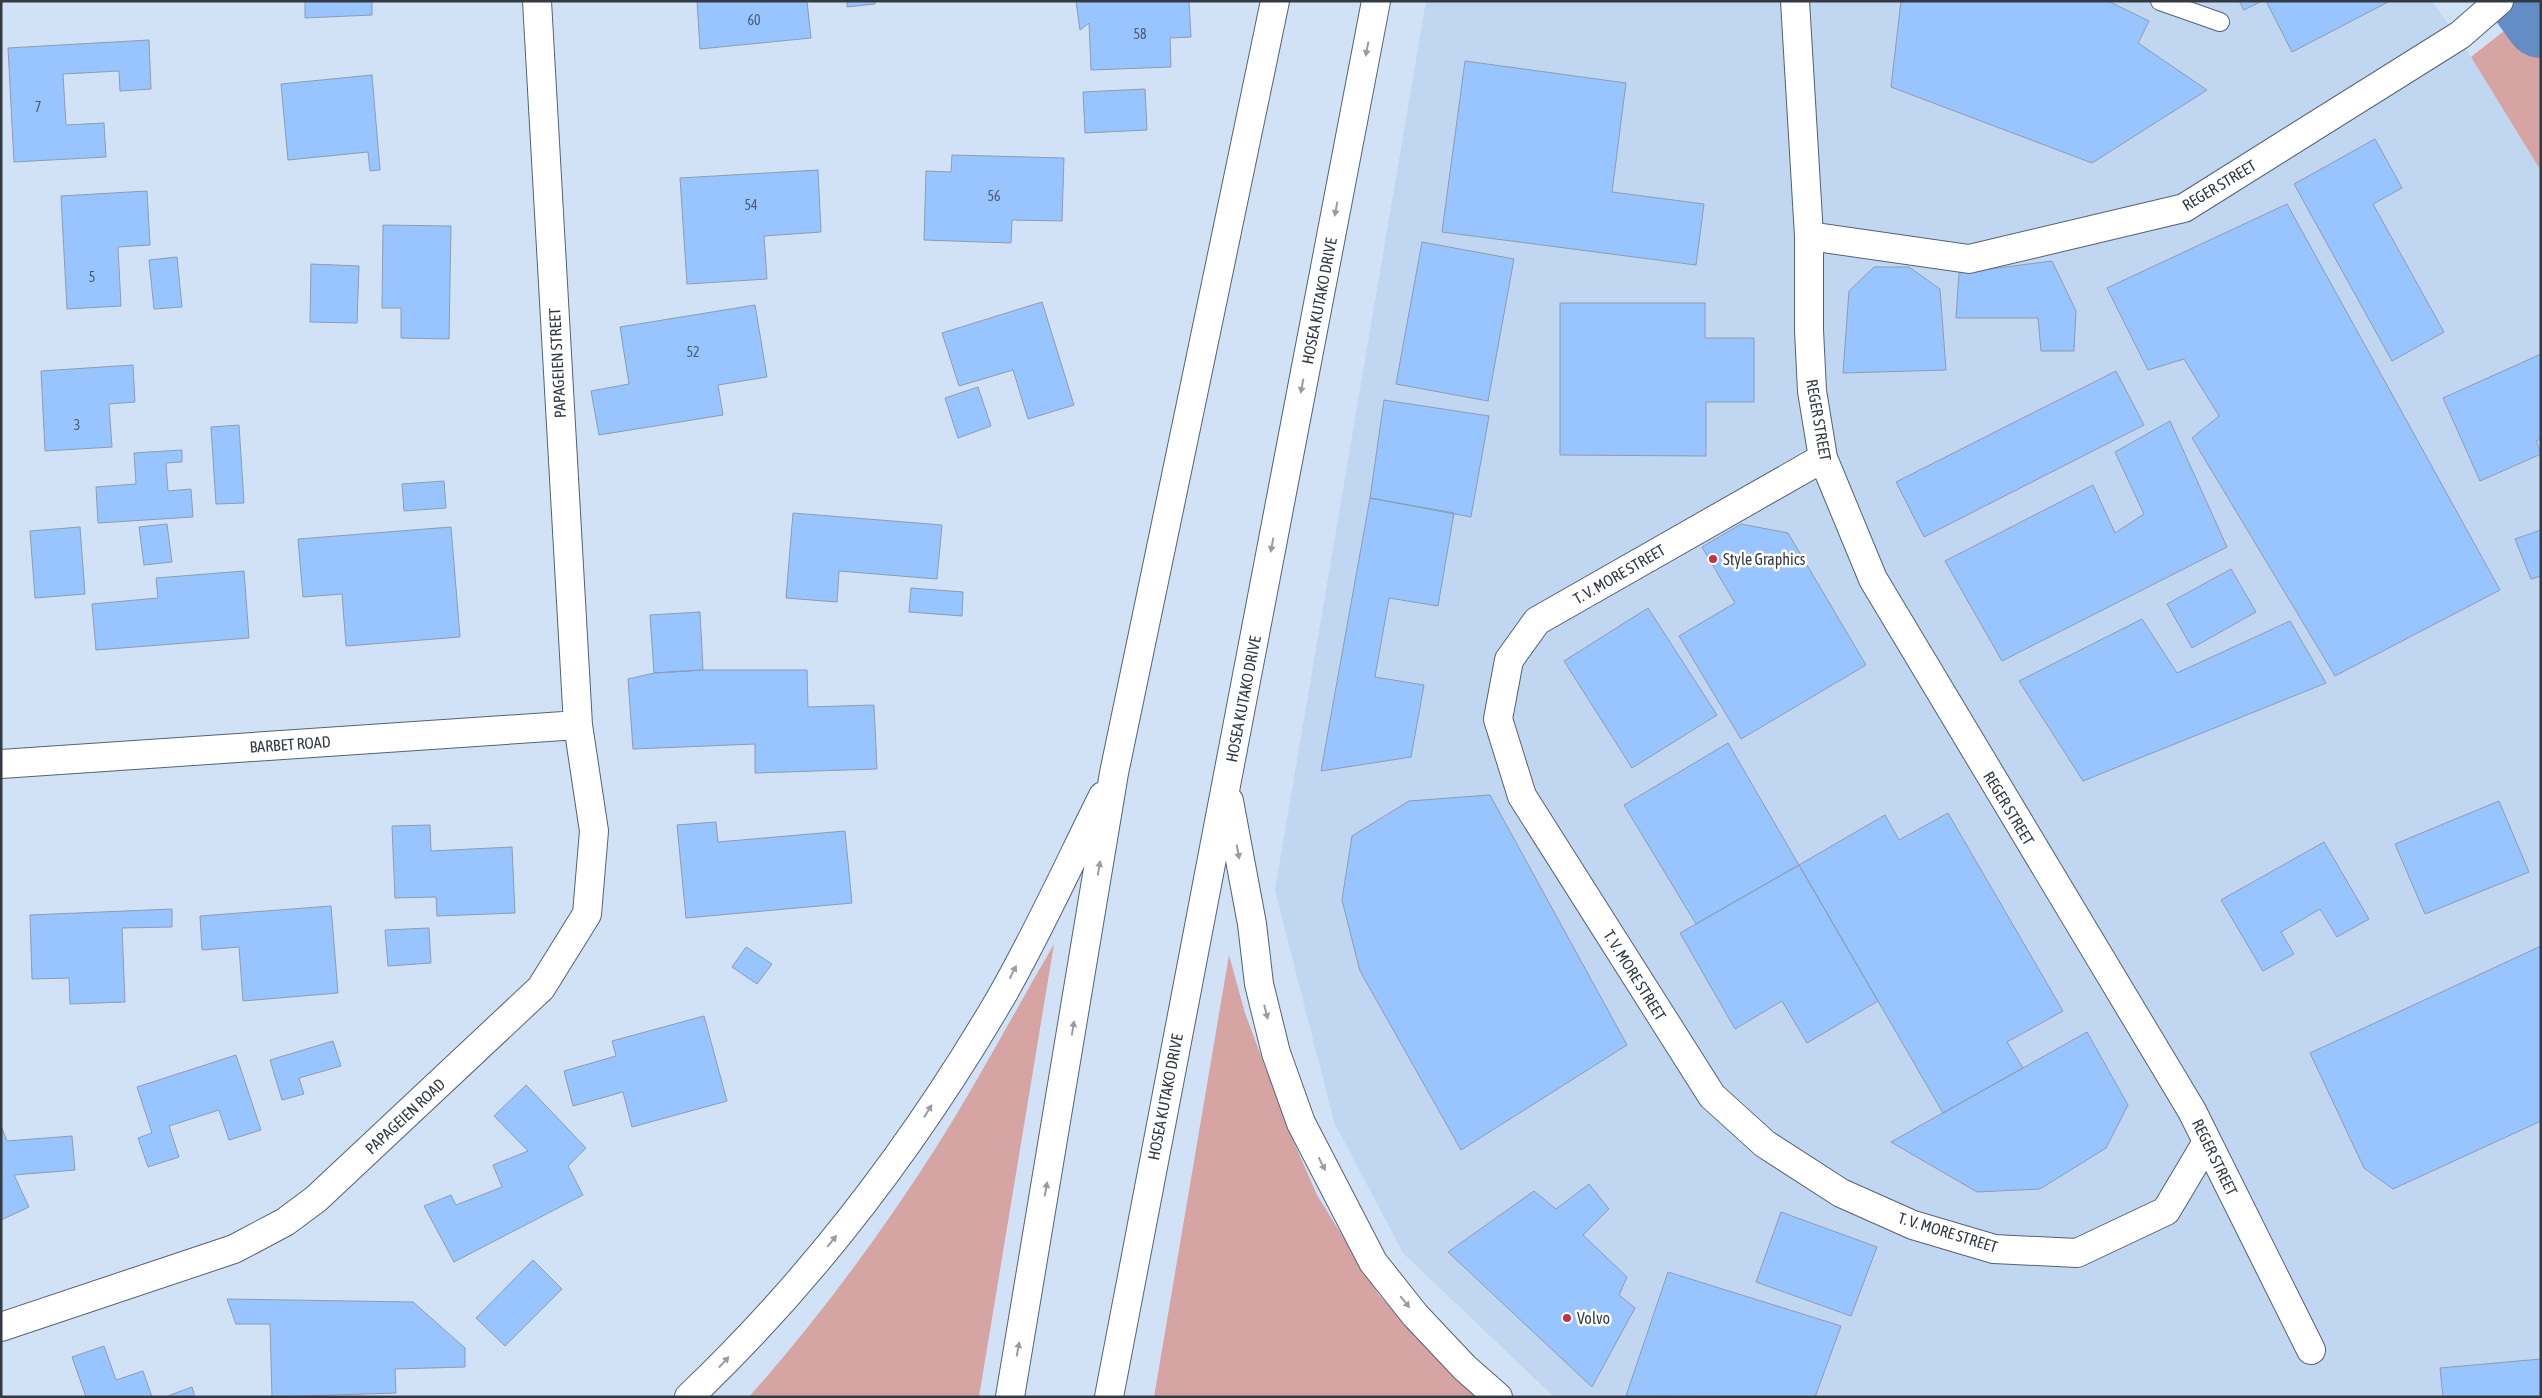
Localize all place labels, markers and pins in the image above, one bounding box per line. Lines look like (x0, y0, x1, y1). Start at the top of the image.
place label: Style Graphics (1723, 550, 1806, 569)
marker: Style Graphics (1707, 553, 1719, 565)
place label: Volvo (1577, 1309, 1610, 1327)
marker: Volvo (1561, 1312, 1573, 1324)

